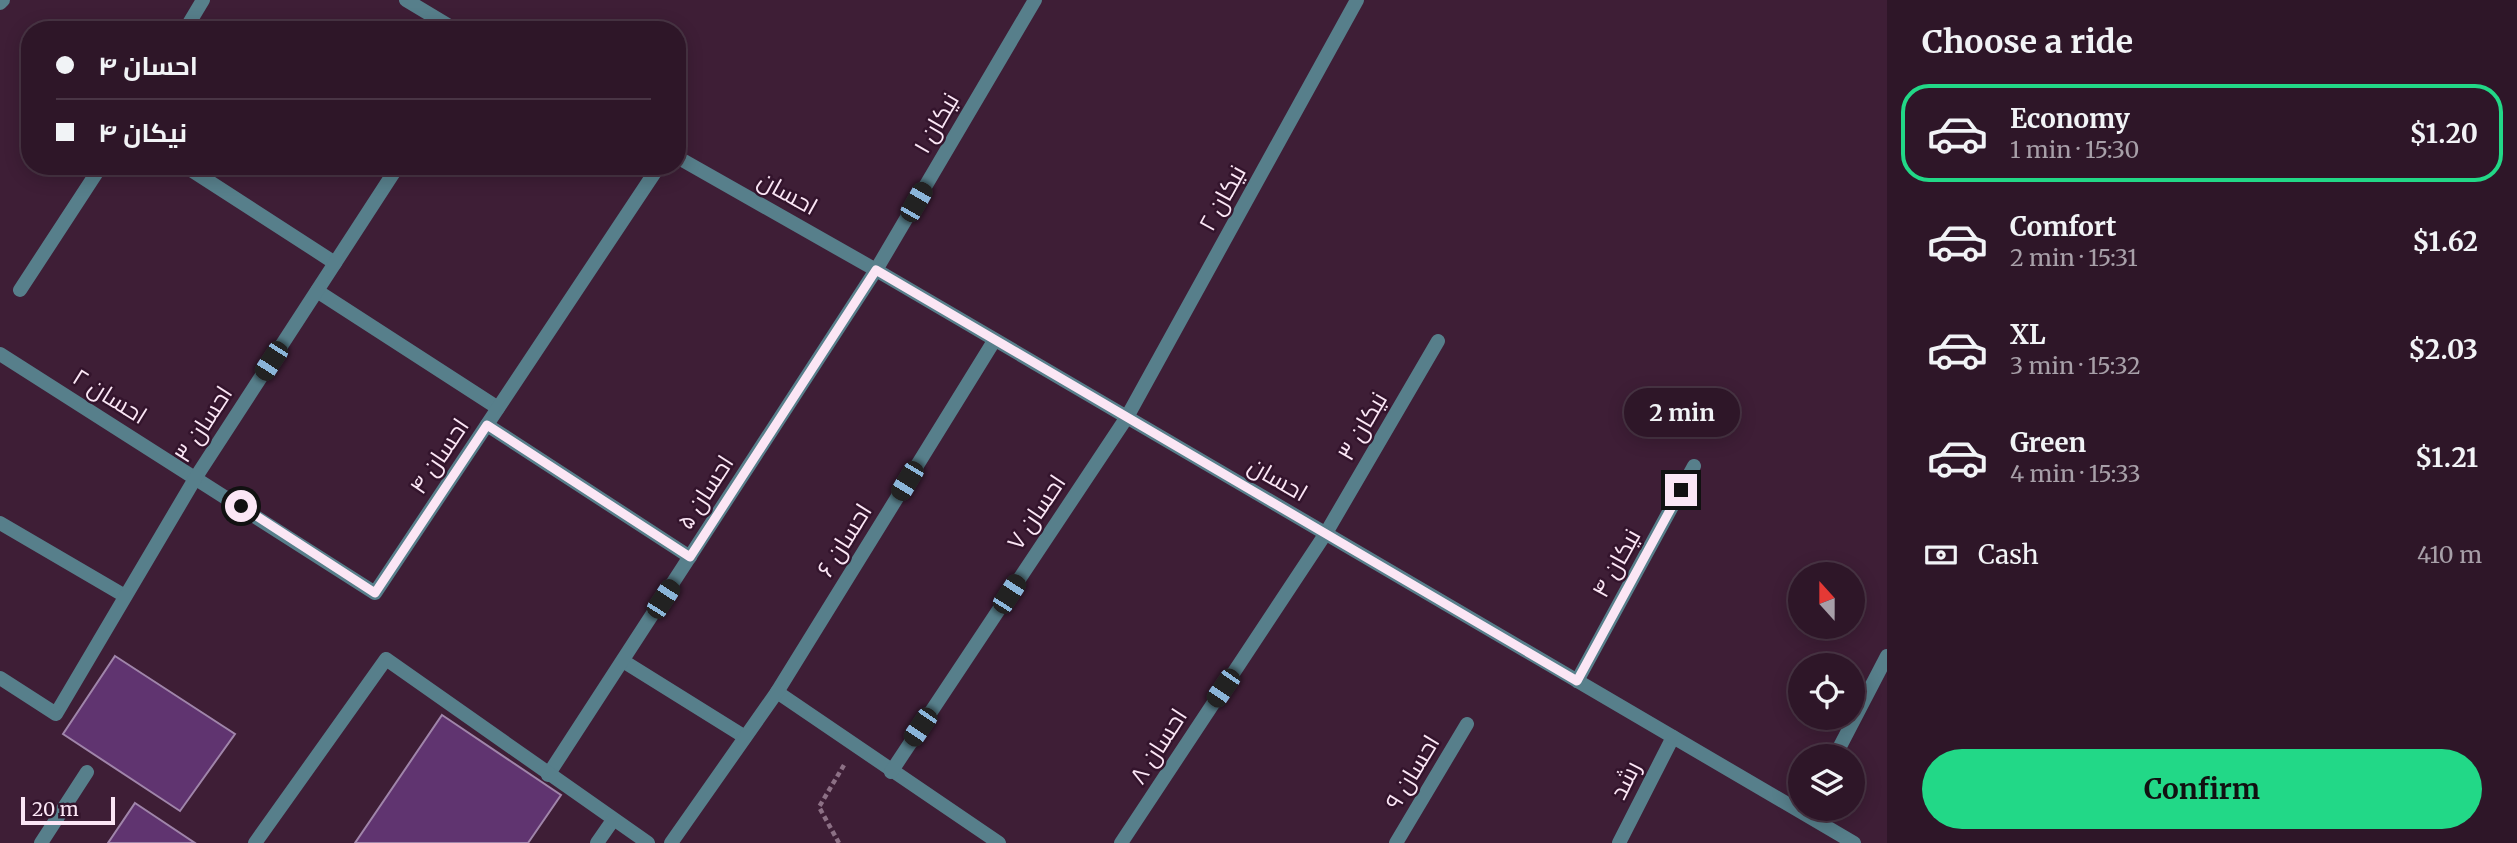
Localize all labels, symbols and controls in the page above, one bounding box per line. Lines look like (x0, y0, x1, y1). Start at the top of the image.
text: Choose a ride (1922, 22, 2133, 62)
text: احسان ۴ (98, 49, 198, 82)
street label: نیکان ۱ (906, 87, 966, 159)
icon: car (1926, 102, 1989, 165)
text: Economy (2010, 102, 2130, 135)
text: نیکان ۴ (98, 116, 187, 149)
text: $1.20 (2409, 117, 2478, 150)
text: 1 min · 15:30 (2010, 135, 2139, 164)
street label: نیکان ۲ (1191, 160, 1253, 236)
street label: احسان (753, 164, 823, 222)
car (897, 179, 936, 225)
icon: car (1926, 210, 1989, 273)
text: Comfort (2010, 210, 2116, 243)
text: $1.62 (2412, 225, 2478, 258)
text: 2 min · 15:31 (2010, 243, 2138, 272)
icon: car (1926, 318, 1989, 381)
text: XL (2010, 318, 2046, 351)
text: $2.03 (2408, 333, 2478, 366)
car (251, 338, 292, 384)
text: 3 min · 15:32 (2010, 351, 2141, 380)
street label: احسان ۲ (67, 361, 153, 431)
street label: احسان ۳ (167, 380, 239, 468)
street label: نیکان ۳ (1330, 386, 1394, 466)
callout: 2 min (1623, 388, 1739, 438)
text: 2 min (1649, 398, 1715, 427)
street label: احسان ۴ (402, 412, 476, 500)
icon: car (1926, 426, 1989, 489)
text: Green (2010, 426, 2086, 459)
text: $1.21 (2415, 441, 2478, 474)
street label: احسان ۵ (670, 449, 740, 535)
street label: احسان (1243, 450, 1313, 508)
car (888, 458, 927, 504)
text: 4 min · 15:33 (2010, 459, 2141, 488)
street label: احسان ۷ (1000, 468, 1072, 556)
route end (1665, 474, 1697, 506)
route start (225, 490, 257, 522)
street label: احسان ۶ (809, 498, 879, 582)
street label: نیکان ۴ (1585, 523, 1647, 603)
icon: cash (1922, 536, 1960, 574)
text: Cash (1978, 538, 2039, 571)
text: 410 m (2417, 540, 2482, 569)
north arrow (1788, 562, 1866, 639)
map controls (1788, 562, 1865, 821)
car (989, 571, 1030, 617)
car (643, 576, 684, 622)
button: locate (1788, 653, 1865, 730)
car (1203, 665, 1244, 711)
street label: احسان ۸ (1122, 702, 1194, 790)
car (900, 704, 941, 750)
street label: احسان ۹ (1378, 729, 1446, 815)
button: layers (1788, 744, 1865, 821)
button: Confirm (1922, 749, 2482, 829)
street label: رشد (1602, 756, 1648, 804)
scale bar (21, 794, 116, 826)
text: 20 m (32, 797, 79, 821)

